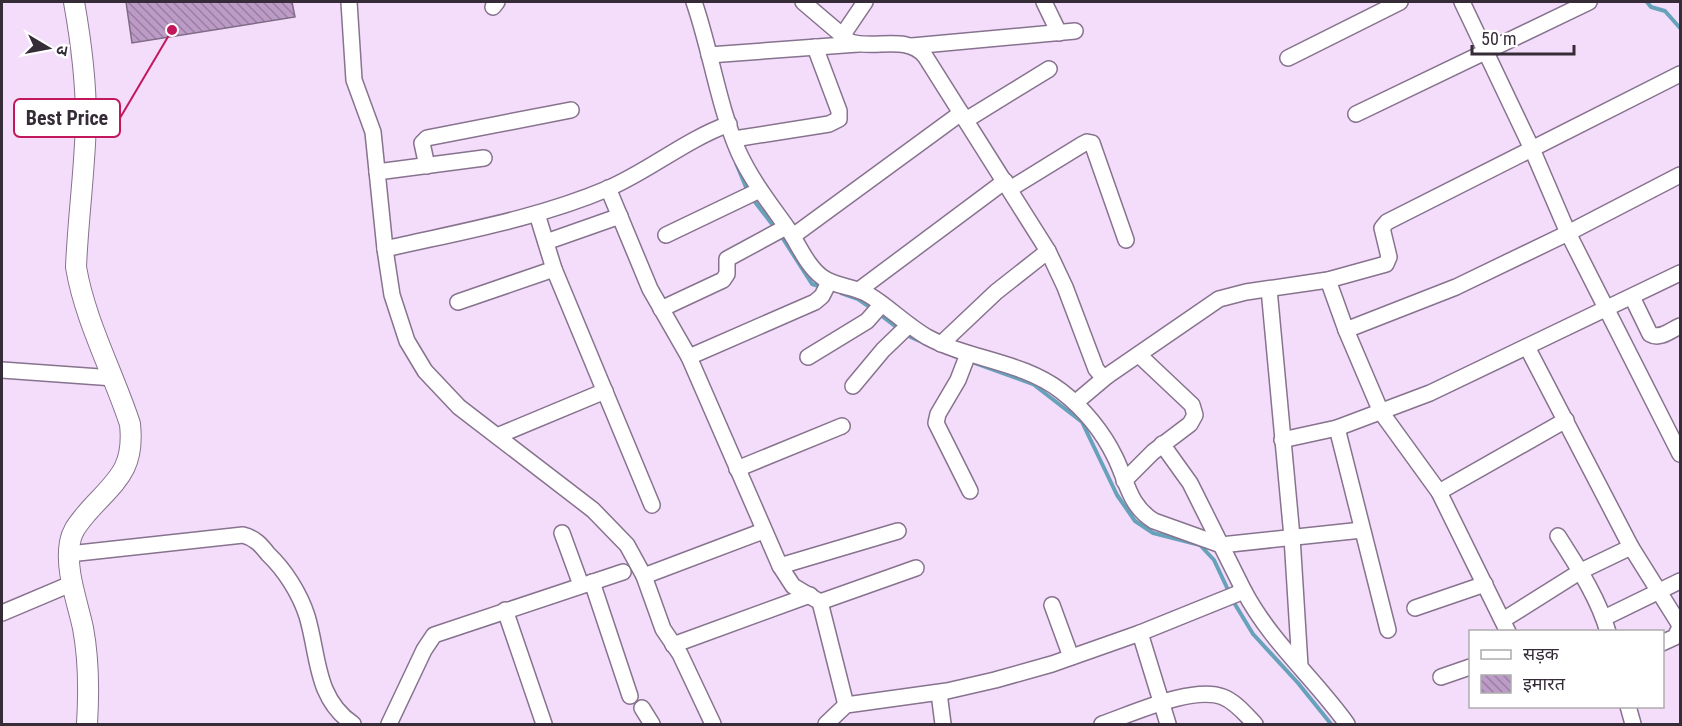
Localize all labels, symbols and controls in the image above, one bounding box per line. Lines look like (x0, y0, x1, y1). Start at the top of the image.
north arrow (18, 18, 78, 78)
scale bar (1472, 18, 1574, 56)
text: 50 m (1481, 28, 1516, 49)
text: उ (52, 44, 72, 57)
callout: Best Price (14, 99, 120, 137)
text: Best Price (26, 106, 108, 130)
legend (1469, 630, 1664, 708)
text: सड़क (1523, 643, 1560, 664)
text: इमारत (1523, 673, 1566, 694)

